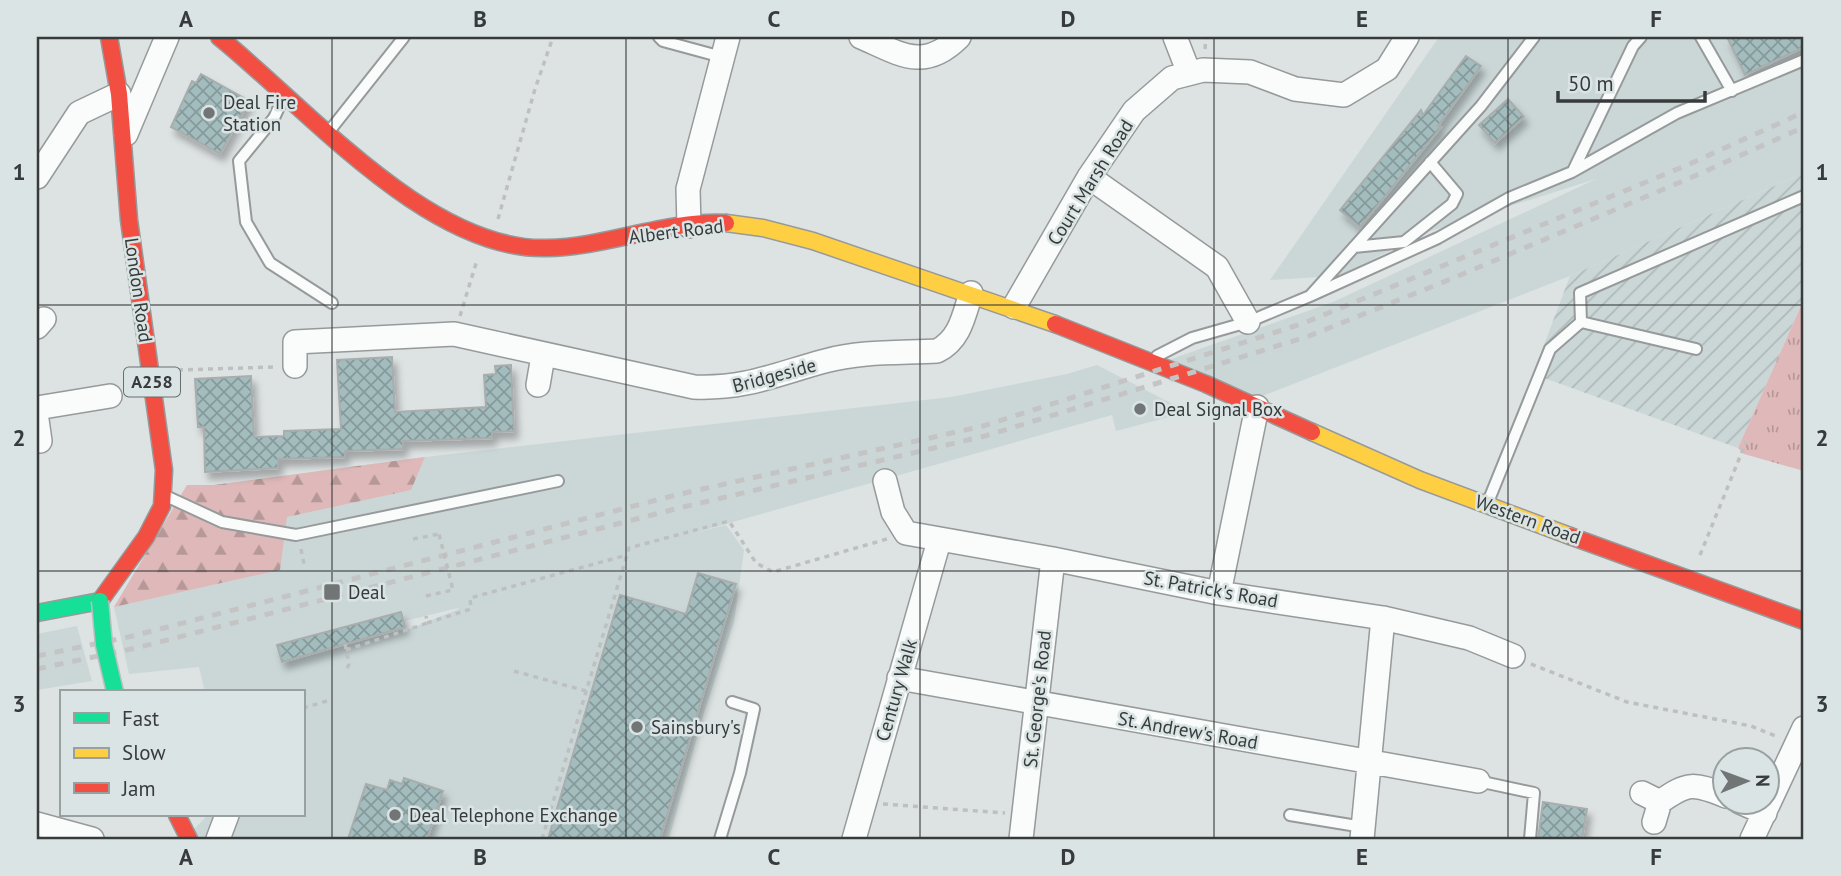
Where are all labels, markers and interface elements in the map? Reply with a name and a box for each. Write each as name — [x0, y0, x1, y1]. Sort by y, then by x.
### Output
text: A — [179, 4, 193, 33]
text: B — [473, 4, 487, 33]
text: C — [768, 4, 781, 33]
text: D — [1061, 4, 1075, 33]
text: E — [1356, 4, 1368, 33]
text: F — [1650, 4, 1662, 33]
scale bar — [1558, 60, 1704, 104]
text: 50 m — [1568, 70, 1614, 97]
place label: Deal Fire Station — [223, 90, 296, 136]
marker: Deal Fire Station — [201, 105, 217, 121]
street label: Court Marsh Road — [1042, 115, 1138, 249]
text: 1 — [12, 157, 26, 186]
text: 1 — [1815, 157, 1829, 186]
street label: Albert Road — [627, 213, 725, 249]
street label: London Road — [120, 236, 158, 344]
street label: Bridgeside — [730, 352, 818, 398]
road number: A258 — [124, 368, 180, 396]
place label: Deal Signal Box — [1154, 397, 1283, 421]
marker: Deal Signal Box — [1132, 401, 1148, 417]
text: 2 — [12, 423, 26, 452]
text: 2 — [1815, 423, 1829, 452]
street label: Western Road — [1472, 489, 1584, 549]
street label: St. Patrick's Road — [1142, 565, 1280, 613]
place label: Deal — [348, 580, 386, 604]
marker: Deal — [322, 582, 342, 602]
street label: St. George's Road — [1018, 629, 1056, 769]
street label: Century Walk — [870, 636, 922, 744]
text: 3 — [12, 689, 26, 718]
text: 3 — [1815, 689, 1829, 718]
legend — [60, 690, 304, 816]
text: Fast — [122, 705, 159, 732]
street label: St. Andrew's Road — [1116, 706, 1260, 754]
place label: Sainsbury's — [651, 715, 741, 739]
marker: Sainsbury's — [629, 719, 645, 735]
text: Slow — [122, 739, 166, 766]
north arrow — [1712, 746, 1782, 816]
text: N — [1751, 774, 1775, 787]
text: Jam — [121, 775, 156, 802]
place label: Deal Telephone Exchange — [409, 803, 618, 827]
marker: Deal Telephone Exchange — [387, 807, 403, 823]
text: A — [179, 842, 193, 871]
text: B — [473, 842, 487, 871]
text: C — [768, 842, 781, 871]
text: D — [1061, 842, 1075, 871]
text: E — [1356, 842, 1368, 871]
text: F — [1650, 842, 1662, 871]

